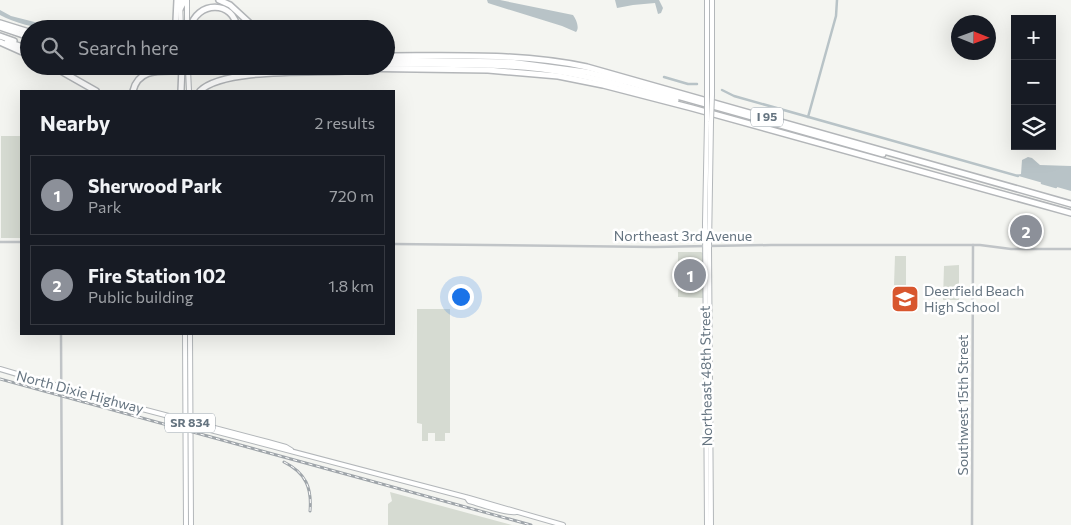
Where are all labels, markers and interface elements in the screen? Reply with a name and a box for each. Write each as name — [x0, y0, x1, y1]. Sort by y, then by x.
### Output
north arrow — [951, 15, 996, 60]
map controls — [1011, 15, 1056, 150]
button: + — [1011, 15, 1056, 60]
search box — [20, 20, 395, 75]
icon: search — [38, 34, 66, 62]
text: Search here — [78, 36, 178, 59]
button: − — [1011, 60, 1056, 105]
button: layers — [1011, 105, 1056, 150]
road number: I 95 — [751, 108, 783, 126]
text: Nearby — [40, 110, 110, 135]
text: 2 results — [314, 113, 375, 132]
text: Sherwood Park — [88, 174, 222, 197]
text: 1 — [53, 186, 61, 205]
text: 720 m — [329, 186, 374, 205]
text: Park — [88, 197, 121, 216]
pin: 2 — [1010, 212, 1042, 250]
street label: Northeast 3rd Avenue — [614, 227, 752, 244]
pin: 1 — [674, 256, 706, 294]
text: Fire Station 102 — [88, 264, 226, 287]
text: 2 — [52, 276, 62, 295]
text: 1.8 km — [328, 276, 374, 295]
place label: Deerfield Beach High School — [924, 282, 1024, 315]
your location — [448, 284, 474, 310]
school or university icon: Deerfield Beach High School — [890, 284, 920, 314]
text: Public building — [88, 287, 193, 306]
street label: Northeast 48th Street — [696, 305, 715, 446]
street label: Southwest 15th Street — [954, 334, 971, 476]
street label: North Dixie Highway — [15, 366, 146, 417]
road number: SR 834 — [165, 413, 215, 432]

